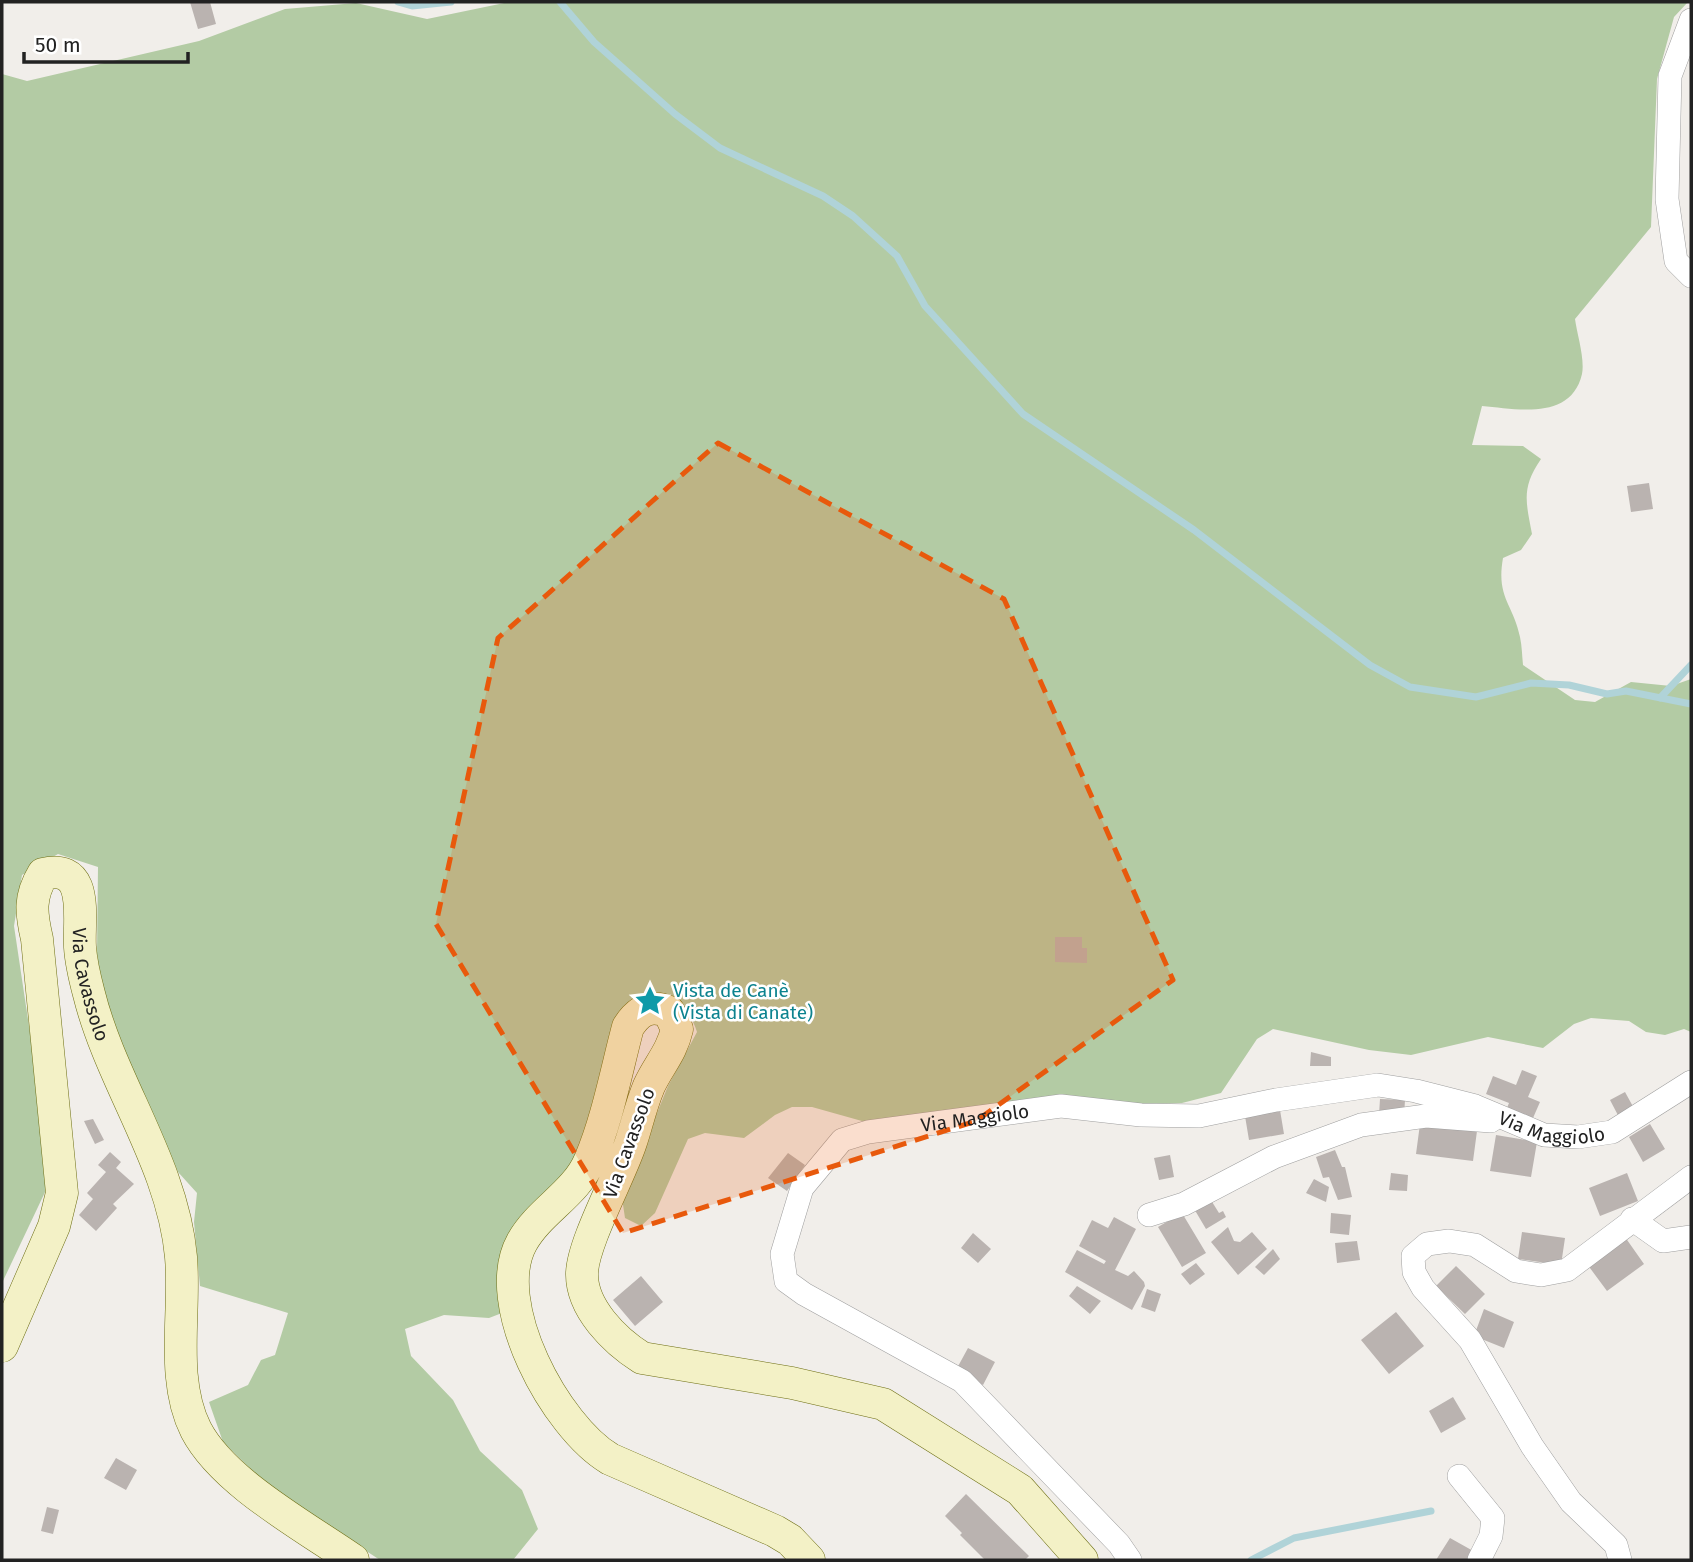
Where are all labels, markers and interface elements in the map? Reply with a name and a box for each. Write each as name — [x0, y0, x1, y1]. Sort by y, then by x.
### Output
scale bar — [24, 21, 189, 65]
text: 50 m — [35, 32, 81, 58]
street label: Via Cavassolo — [68, 927, 115, 1044]
place label: Vista de Canè (Vista di Canate) — [673, 979, 813, 1024]
place icon: Vista de Canè (Vista di Canate) — [633, 984, 667, 1018]
street label: Via Cavassolo — [598, 1084, 660, 1202]
street label: Via Maggiolo — [919, 1099, 1030, 1136]
street label: Via Maggiolo — [1495, 1106, 1606, 1148]

